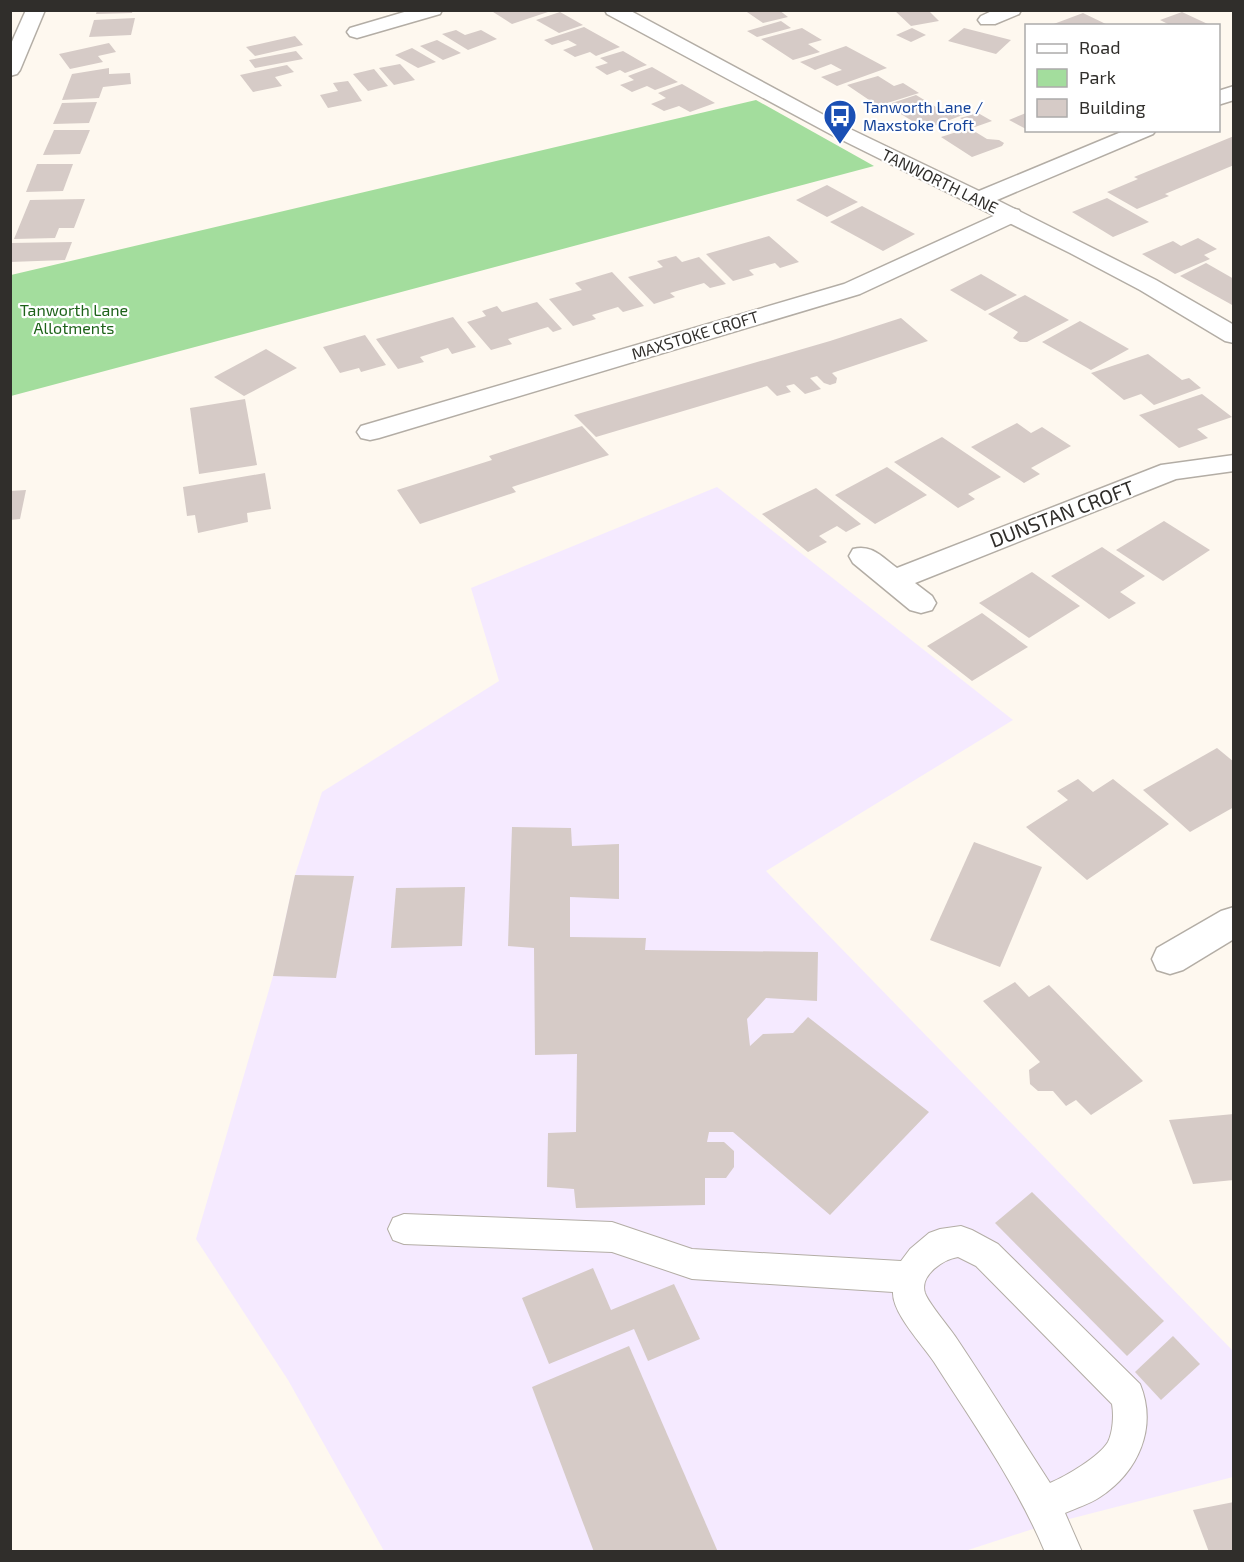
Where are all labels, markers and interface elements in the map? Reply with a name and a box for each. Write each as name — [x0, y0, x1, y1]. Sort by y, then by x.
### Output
legend — [1025, 24, 1220, 132]
text: Road — [1079, 36, 1120, 58]
text: Park — [1079, 66, 1116, 88]
text: Building — [1079, 96, 1146, 118]
place label: Tanworth Lane / Maxstoke Croft — [863, 97, 983, 134]
bus stop icon: Tanworth Lane / Maxstoke Croft — [822, 98, 858, 145]
street label: TANWORTH LANE — [879, 144, 1002, 217]
park label: Tanworth Lane Allotments — [20, 300, 128, 337]
street label: MAXSTOKE CROFT — [629, 306, 761, 363]
street label: DUNSTAN CROFT — [986, 474, 1138, 552]

